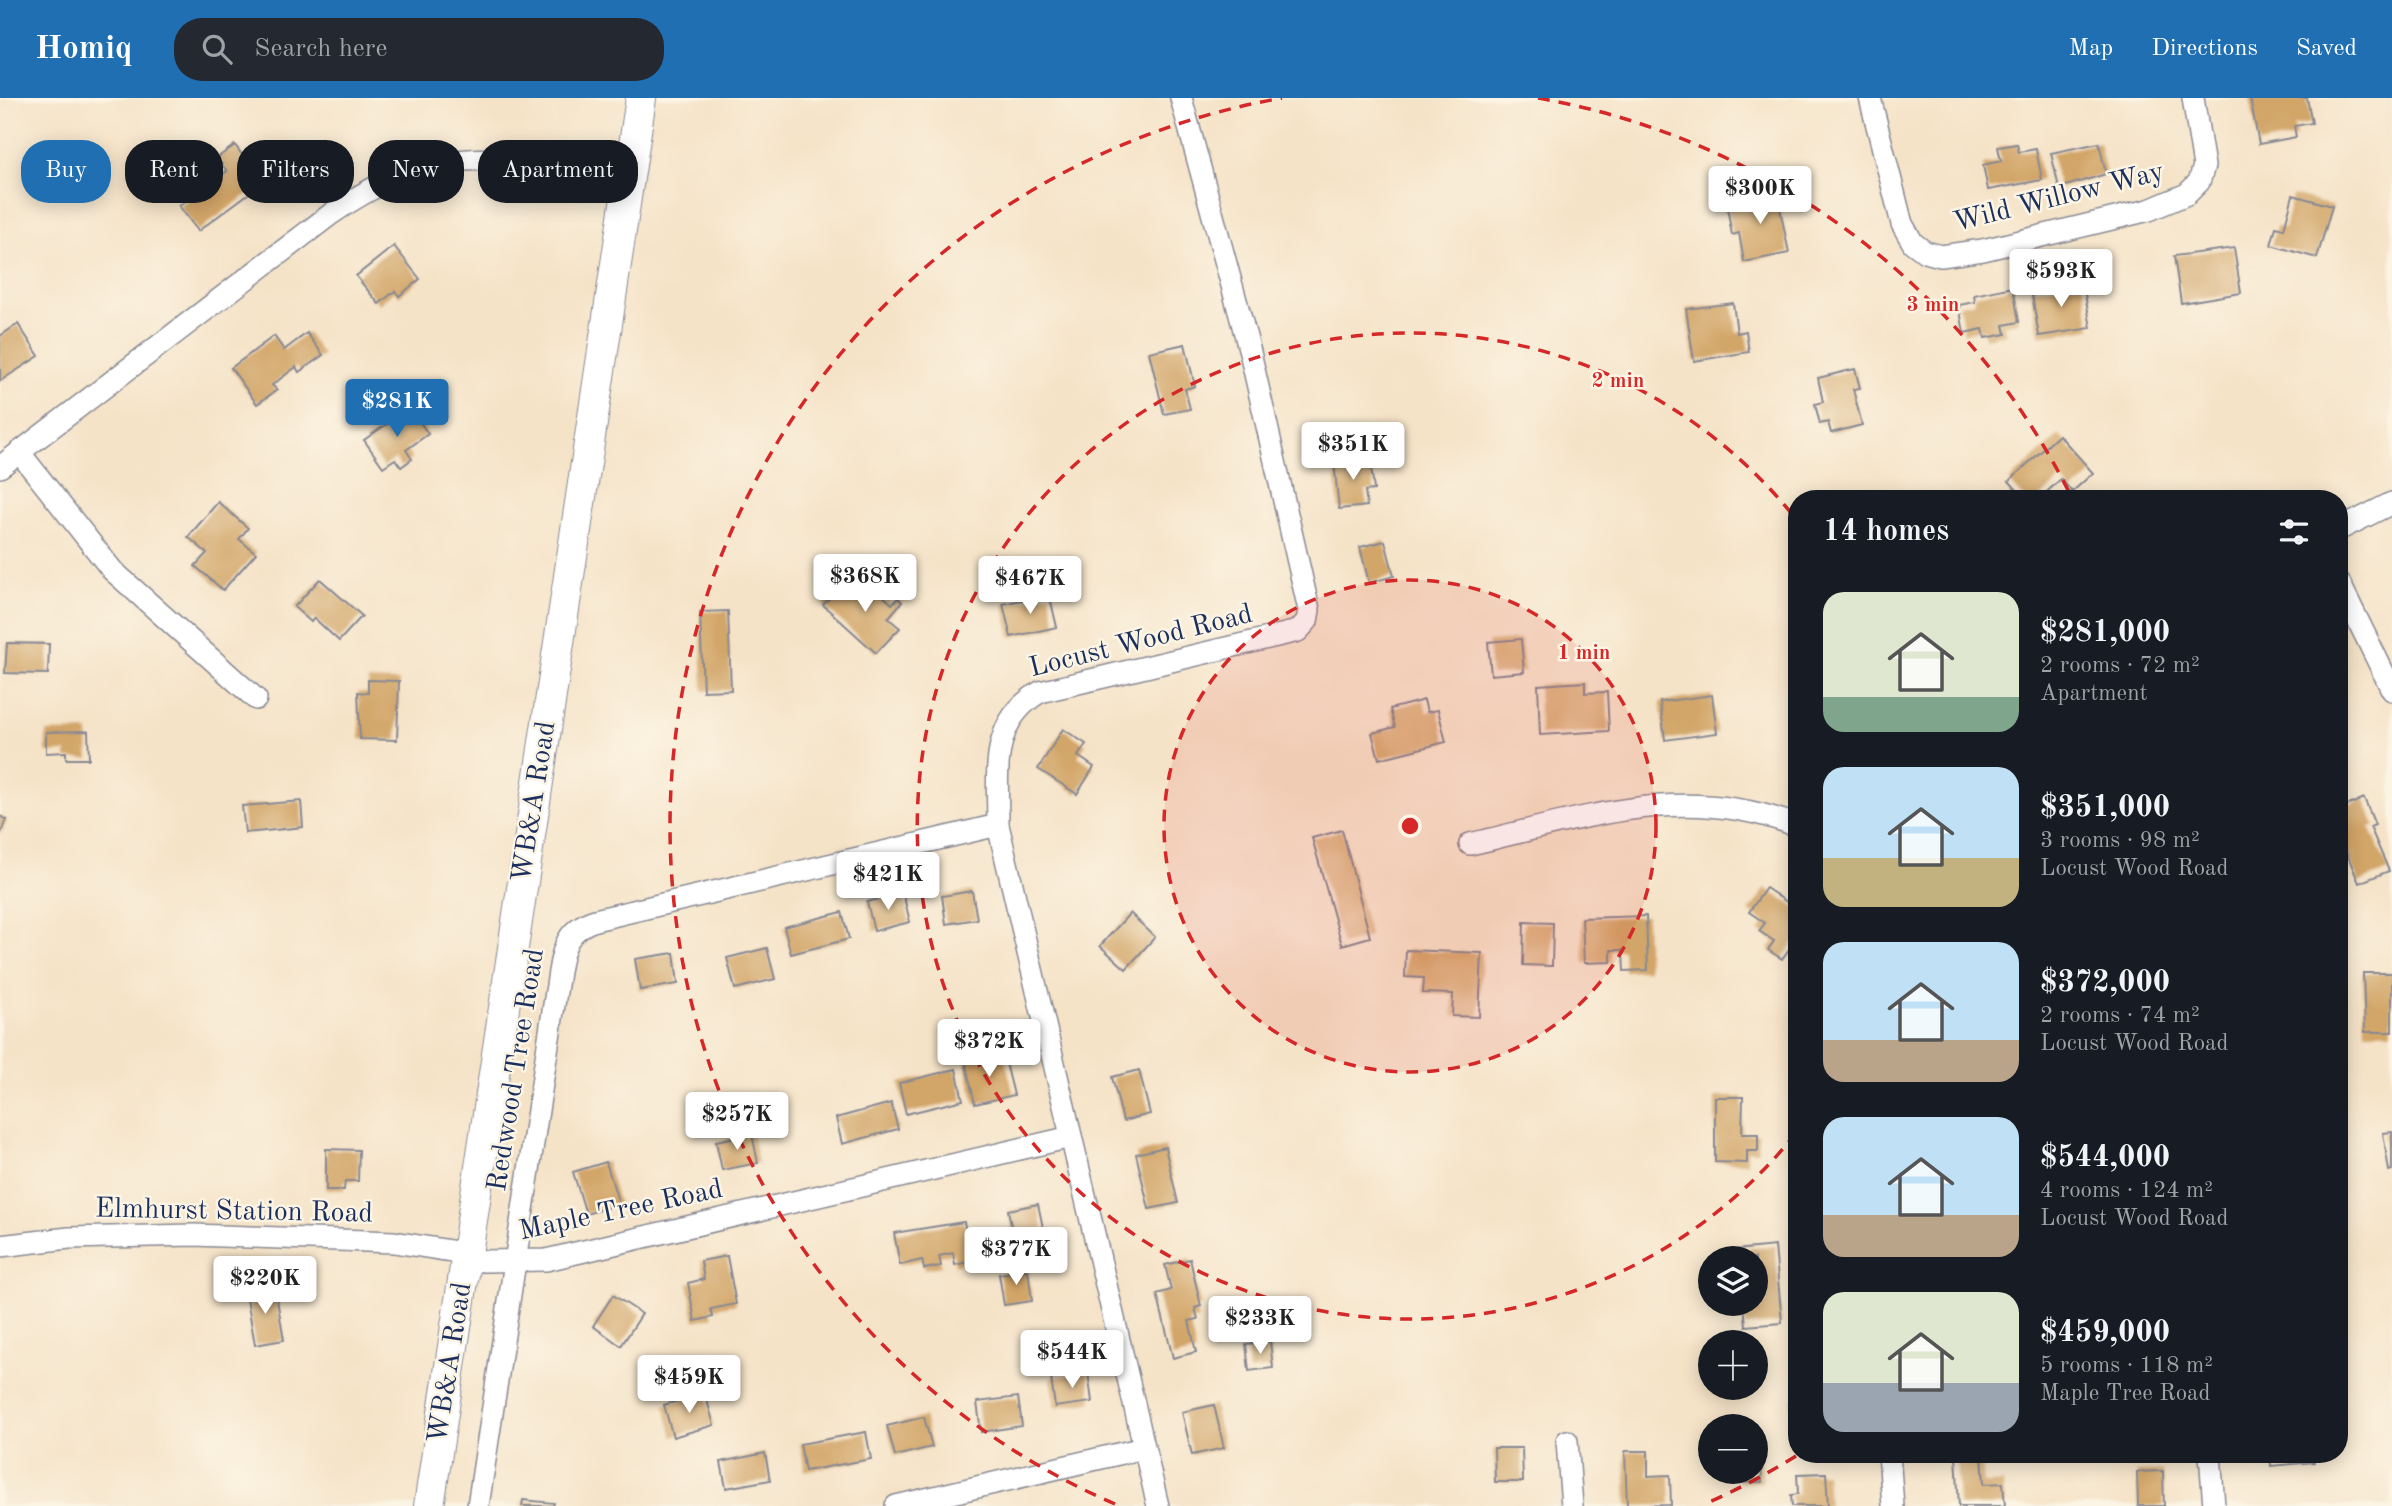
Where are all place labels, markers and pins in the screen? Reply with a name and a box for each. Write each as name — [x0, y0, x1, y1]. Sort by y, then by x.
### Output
pin: $300K — [1711, 166, 1809, 226]
pin: $593K — [2012, 250, 2110, 309]
pin: $281K — [348, 380, 446, 439]
pin: $351K — [1304, 422, 1402, 482]
pin: $368K — [816, 554, 914, 614]
pin: $467K — [981, 556, 1079, 616]
centre of rings — [1398, 814, 1422, 838]
pin: $421K — [839, 852, 937, 912]
pin: $372K — [940, 1020, 1038, 1079]
pin: $257K — [688, 1093, 786, 1152]
pin: $377K — [967, 1228, 1065, 1287]
pin: $220K — [216, 1256, 314, 1316]
pin: $233K — [1211, 1296, 1309, 1356]
pin: $544K — [1023, 1330, 1121, 1390]
pin: $459K — [640, 1356, 738, 1415]

